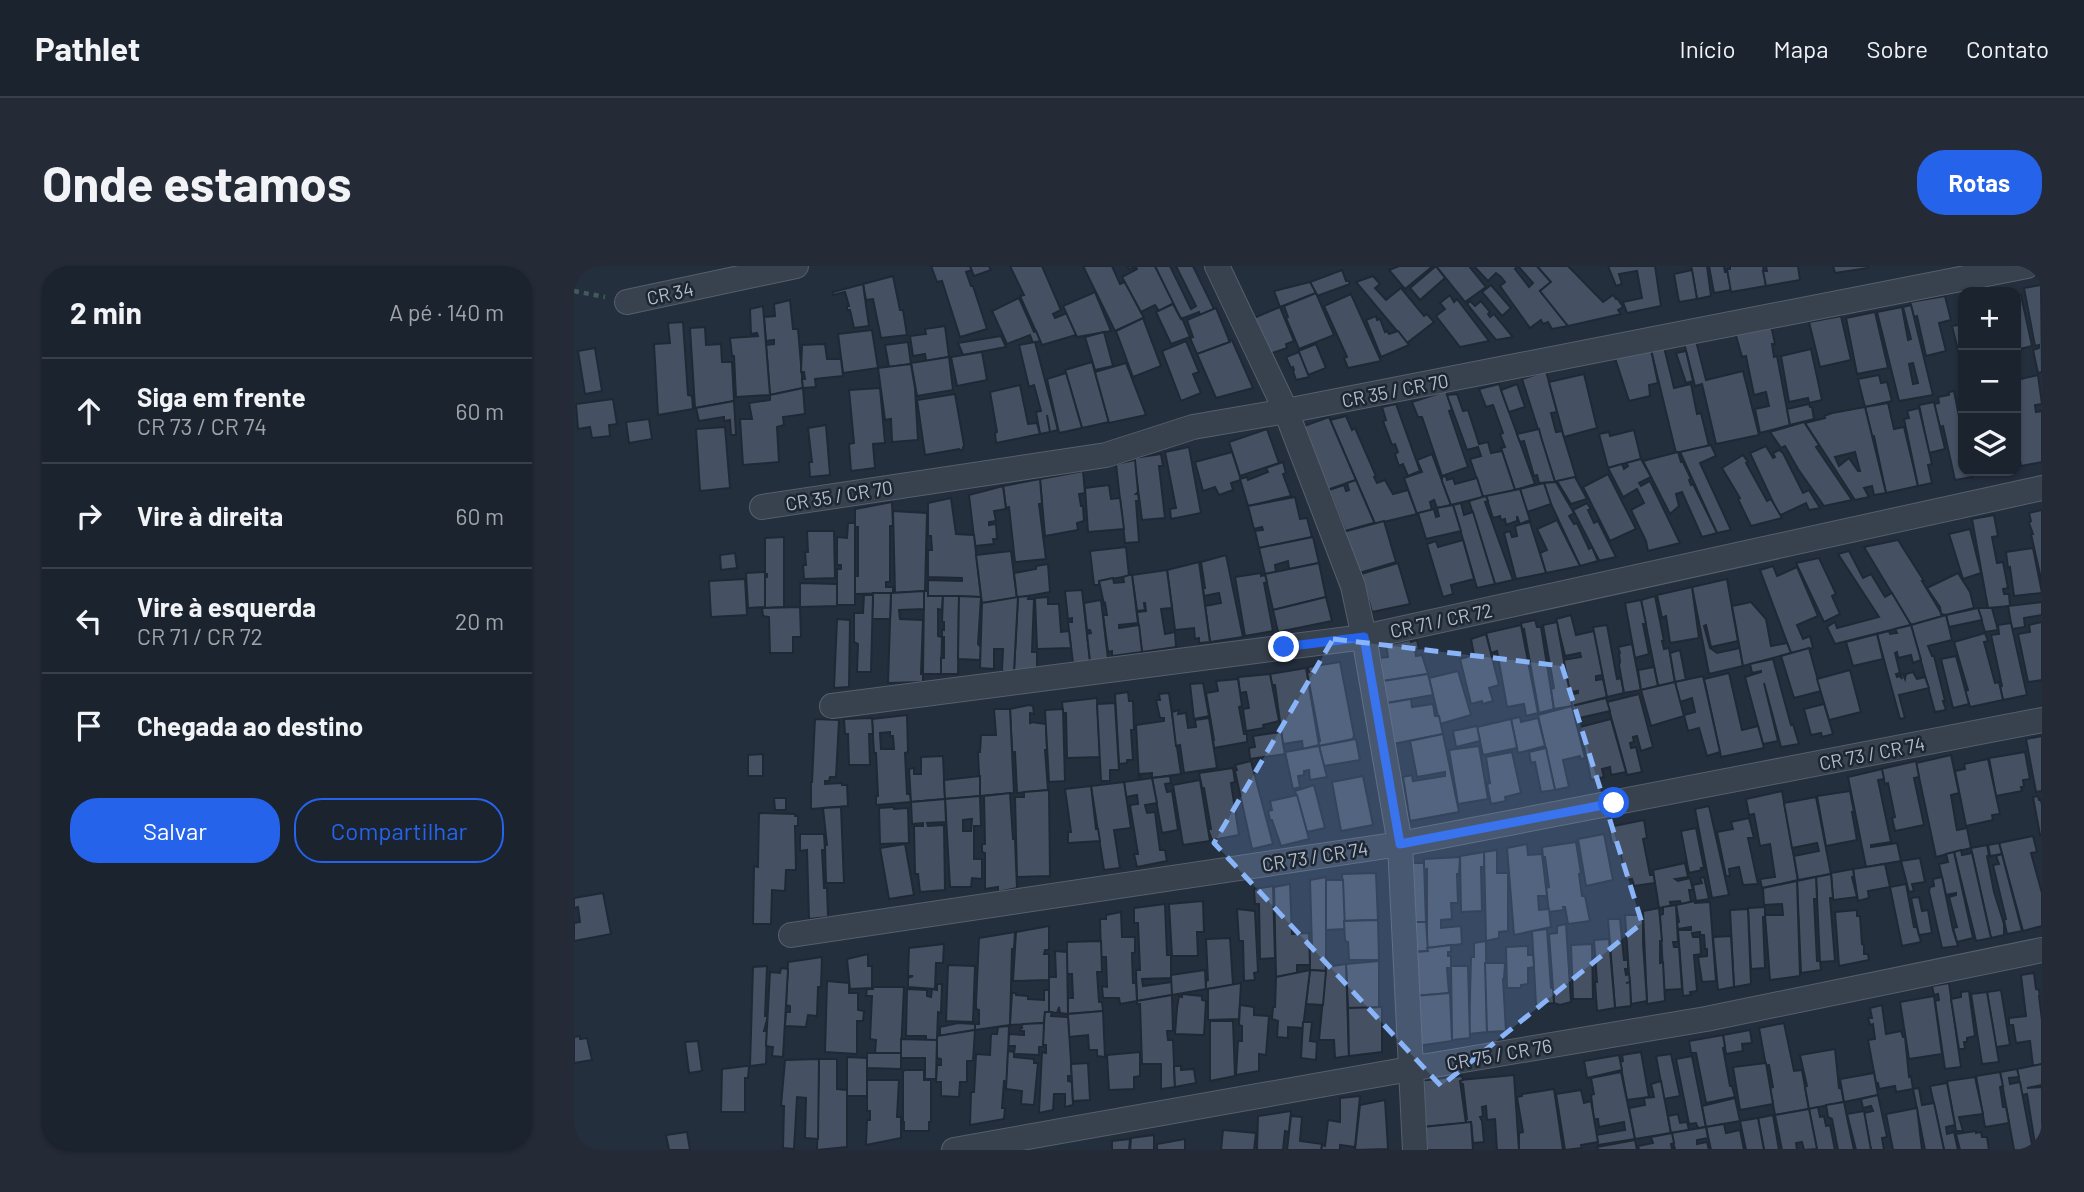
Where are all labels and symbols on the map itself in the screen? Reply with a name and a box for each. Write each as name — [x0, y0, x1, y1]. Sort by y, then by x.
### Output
street label: CR 34 — [645, 277, 695, 309]
street label: CR 35 / CR 70 — [1340, 368, 1450, 412]
street label: CR 35 / CR 70 — [784, 475, 894, 515]
street label: CR 71 / CR 72 — [1388, 598, 1494, 642]
route end — [1268, 631, 1299, 662]
street label: CR 73 / CR 74 — [1817, 731, 1927, 775]
route start — [1598, 787, 1629, 818]
street label: CR 73 / CR 74 — [1260, 836, 1370, 876]
street label: CR 75 / CR 76 — [1444, 1033, 1554, 1075]

